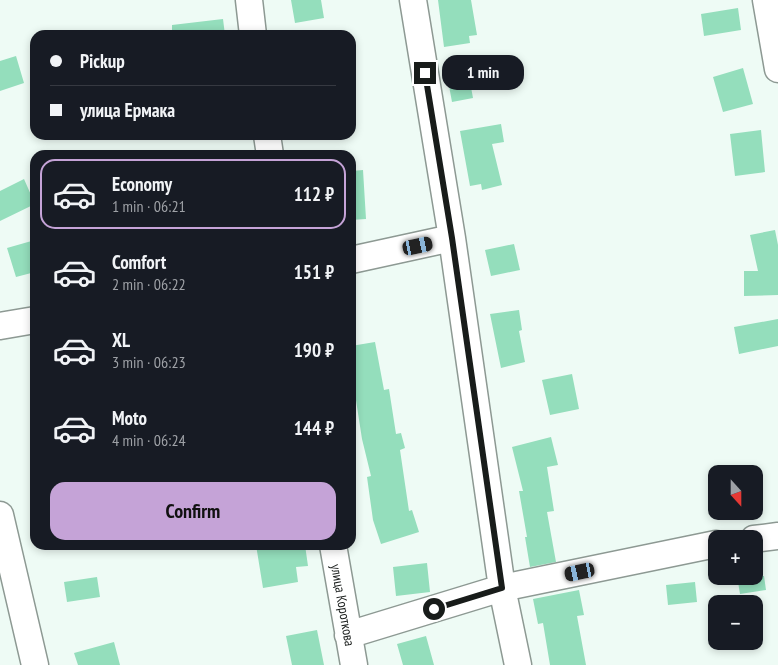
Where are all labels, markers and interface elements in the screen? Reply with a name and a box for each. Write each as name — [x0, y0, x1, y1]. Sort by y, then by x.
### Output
text: Pickup — [80, 49, 125, 73]
callout: 1 min — [442, 56, 525, 90]
route end — [414, 62, 436, 84]
text: 1 min — [467, 62, 499, 82]
text: улица Ермака — [80, 98, 175, 122]
icon: car — [52, 172, 97, 217]
text: Economy — [112, 172, 172, 196]
text: 112 ₽ — [294, 182, 334, 206]
text: 1 min · 06:21 — [112, 196, 186, 216]
car — [401, 236, 434, 256]
icon: car — [52, 250, 97, 295]
text: Comfort — [112, 250, 166, 274]
text: 151 ₽ — [294, 260, 334, 284]
text: 2 min · 06:22 — [112, 274, 186, 294]
icon: car — [52, 328, 97, 373]
text: XL — [112, 328, 130, 352]
text: 190 ₽ — [294, 338, 334, 362]
text: 3 min · 06:23 — [112, 352, 186, 372]
icon: car — [52, 406, 97, 451]
text: Moto — [112, 406, 147, 430]
text: 144 ₽ — [294, 416, 334, 440]
text: 4 min · 06:24 — [112, 430, 186, 450]
north arrow — [708, 465, 762, 520]
map controls — [708, 465, 763, 650]
button: Confirm — [50, 482, 336, 540]
button: + — [708, 530, 763, 585]
car — [563, 562, 596, 582]
street label: улица Короткова — [327, 563, 359, 647]
button: − — [708, 595, 763, 650]
route start — [423, 598, 445, 620]

